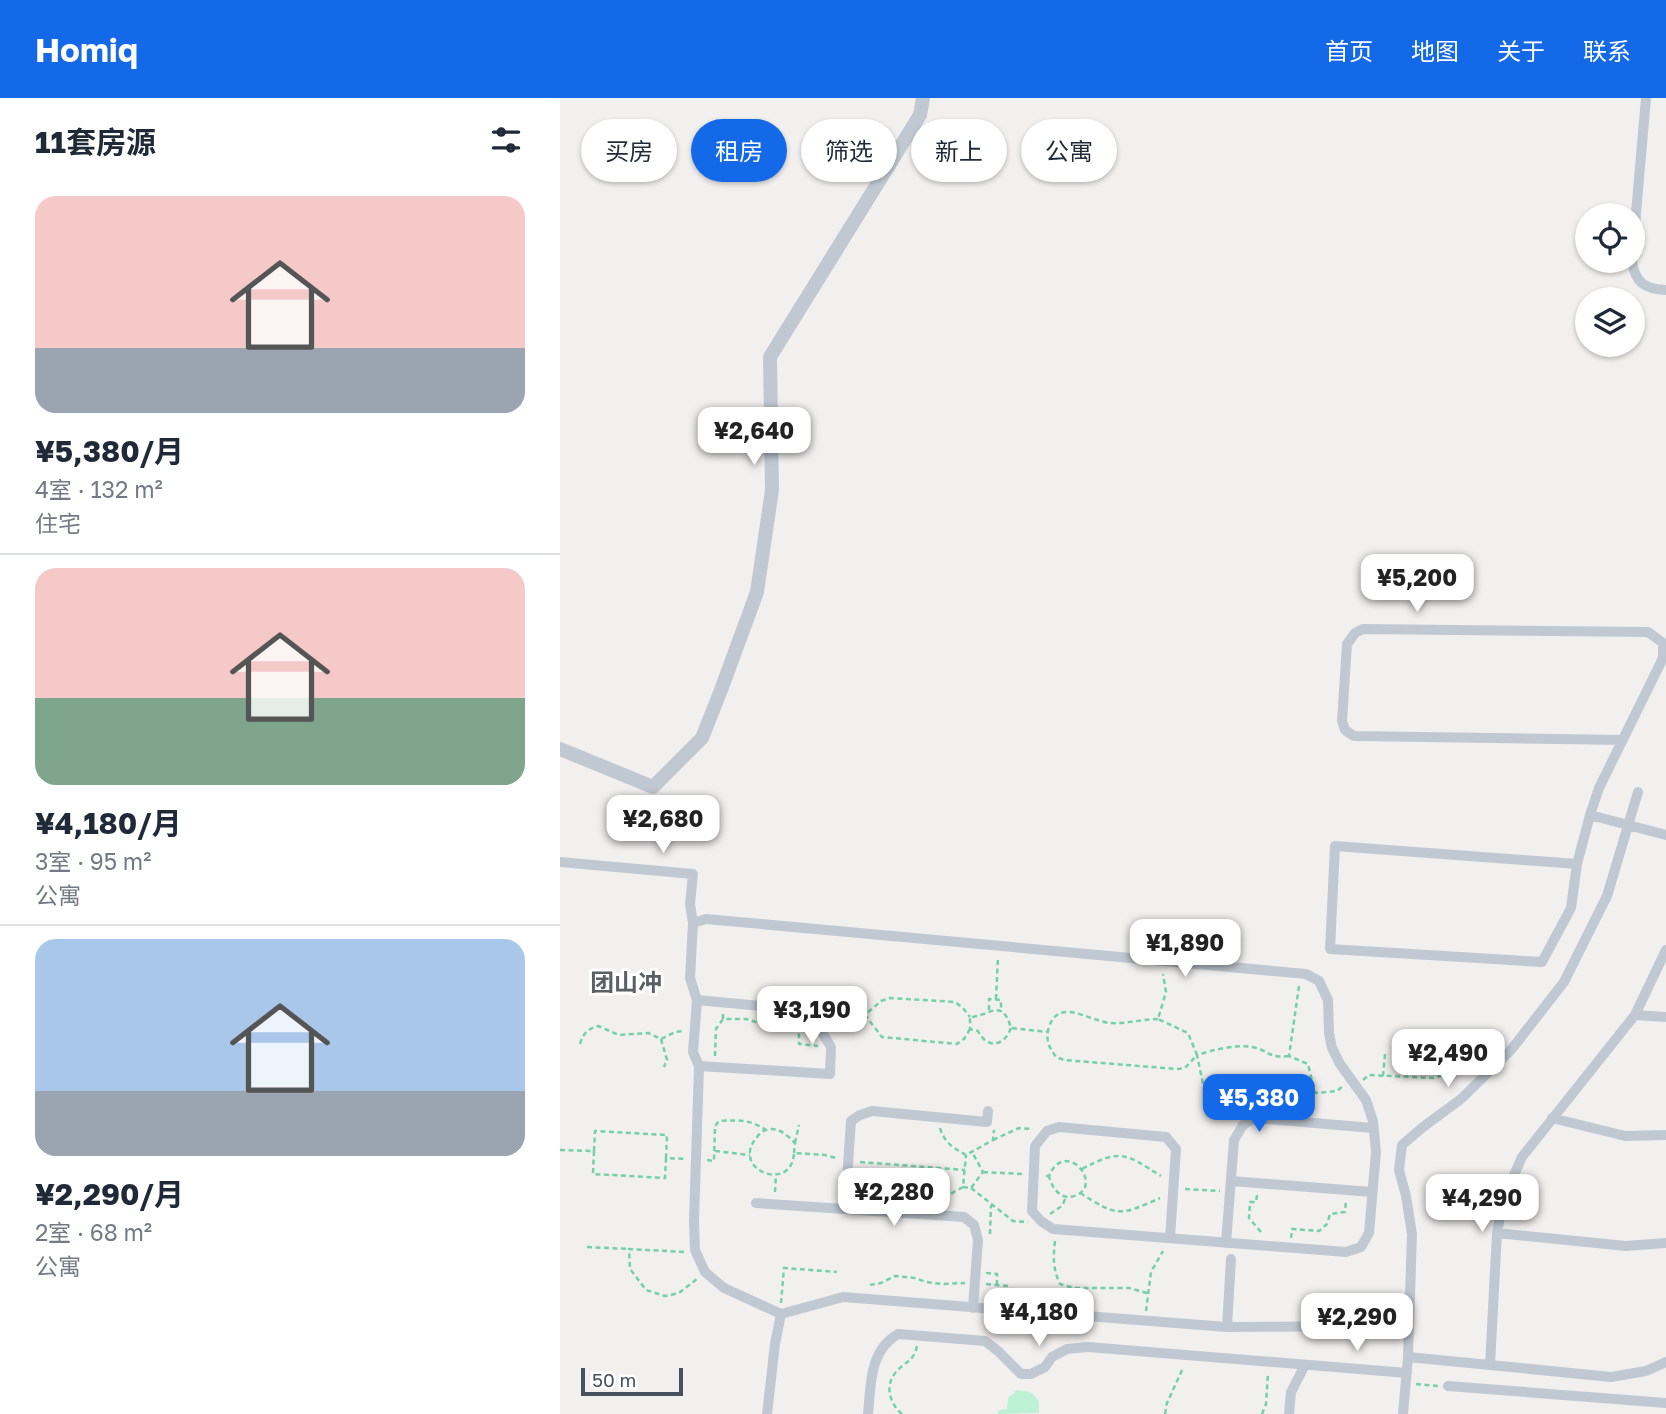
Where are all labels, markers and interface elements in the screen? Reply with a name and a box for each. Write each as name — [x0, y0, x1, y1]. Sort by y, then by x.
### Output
text: Homiq — [35, 30, 138, 69]
text: 首页 — [1325, 36, 1373, 65]
text: 地图 — [1411, 36, 1459, 65]
text: 关于 — [1497, 36, 1545, 65]
text: 联系 — [1583, 36, 1631, 65]
chip: 买房 — [581, 119, 677, 182]
chip: 租房 — [691, 119, 787, 182]
chip: 筛选 — [801, 119, 897, 182]
chip: 新上 — [911, 119, 1007, 182]
chip: 公寓 — [1021, 119, 1117, 182]
icon: filters — [487, 121, 525, 159]
text: 11套房源 — [35, 124, 156, 160]
map controls — [1575, 203, 1645, 357]
button: locate — [1575, 203, 1645, 273]
icon: home — [217, 242, 343, 368]
button: layers — [1575, 287, 1645, 357]
pin: ¥2,640 — [697, 408, 811, 467]
text: ¥2,640 — [714, 416, 794, 444]
text: ¥5,380/月 — [35, 433, 184, 469]
text: 4室 · 132 m² — [35, 475, 163, 503]
text: 住宅 — [35, 509, 81, 537]
pin: ¥5,200 — [1360, 554, 1474, 614]
text: ¥5,200 — [1377, 563, 1457, 591]
icon: home — [217, 614, 343, 740]
pin: ¥2,680 — [606, 796, 720, 855]
text: ¥2,680 — [623, 804, 703, 832]
text: ¥4,180/月 — [35, 805, 182, 841]
text: 3室 · 95 m² — [35, 847, 152, 875]
text: 公寓 — [35, 881, 81, 909]
pin: ¥1,890 — [1128, 920, 1242, 979]
text: ¥1,890 — [1146, 928, 1224, 956]
district label: 团山冲 — [590, 967, 662, 996]
icon: home — [217, 985, 343, 1111]
pin: ¥3,190 — [755, 986, 869, 1046]
text: ¥3,190 — [773, 995, 851, 1023]
pin: ¥2,490 — [1391, 1030, 1505, 1089]
text: ¥2,490 — [1408, 1038, 1488, 1066]
pin: ¥5,380 — [1202, 1074, 1316, 1134]
text: ¥5,380 — [1219, 1083, 1299, 1111]
pin: ¥2,280 — [837, 1168, 951, 1228]
pin: ¥4,290 — [1425, 1174, 1539, 1234]
text: ¥2,290/月 — [35, 1176, 184, 1212]
text: ¥2,280 — [854, 1177, 934, 1205]
text: ¥4,290 — [1442, 1183, 1522, 1211]
text: 2室 · 68 m² — [35, 1218, 152, 1246]
text: 公寓 — [35, 1252, 81, 1280]
pin: ¥4,180 — [982, 1288, 1096, 1348]
pin: ¥2,290 — [1300, 1294, 1414, 1353]
text: ¥4,180 — [1000, 1297, 1078, 1325]
text: ¥2,290 — [1317, 1302, 1397, 1330]
scale bar — [581, 1365, 682, 1397]
text: 50 m — [592, 1368, 636, 1391]

